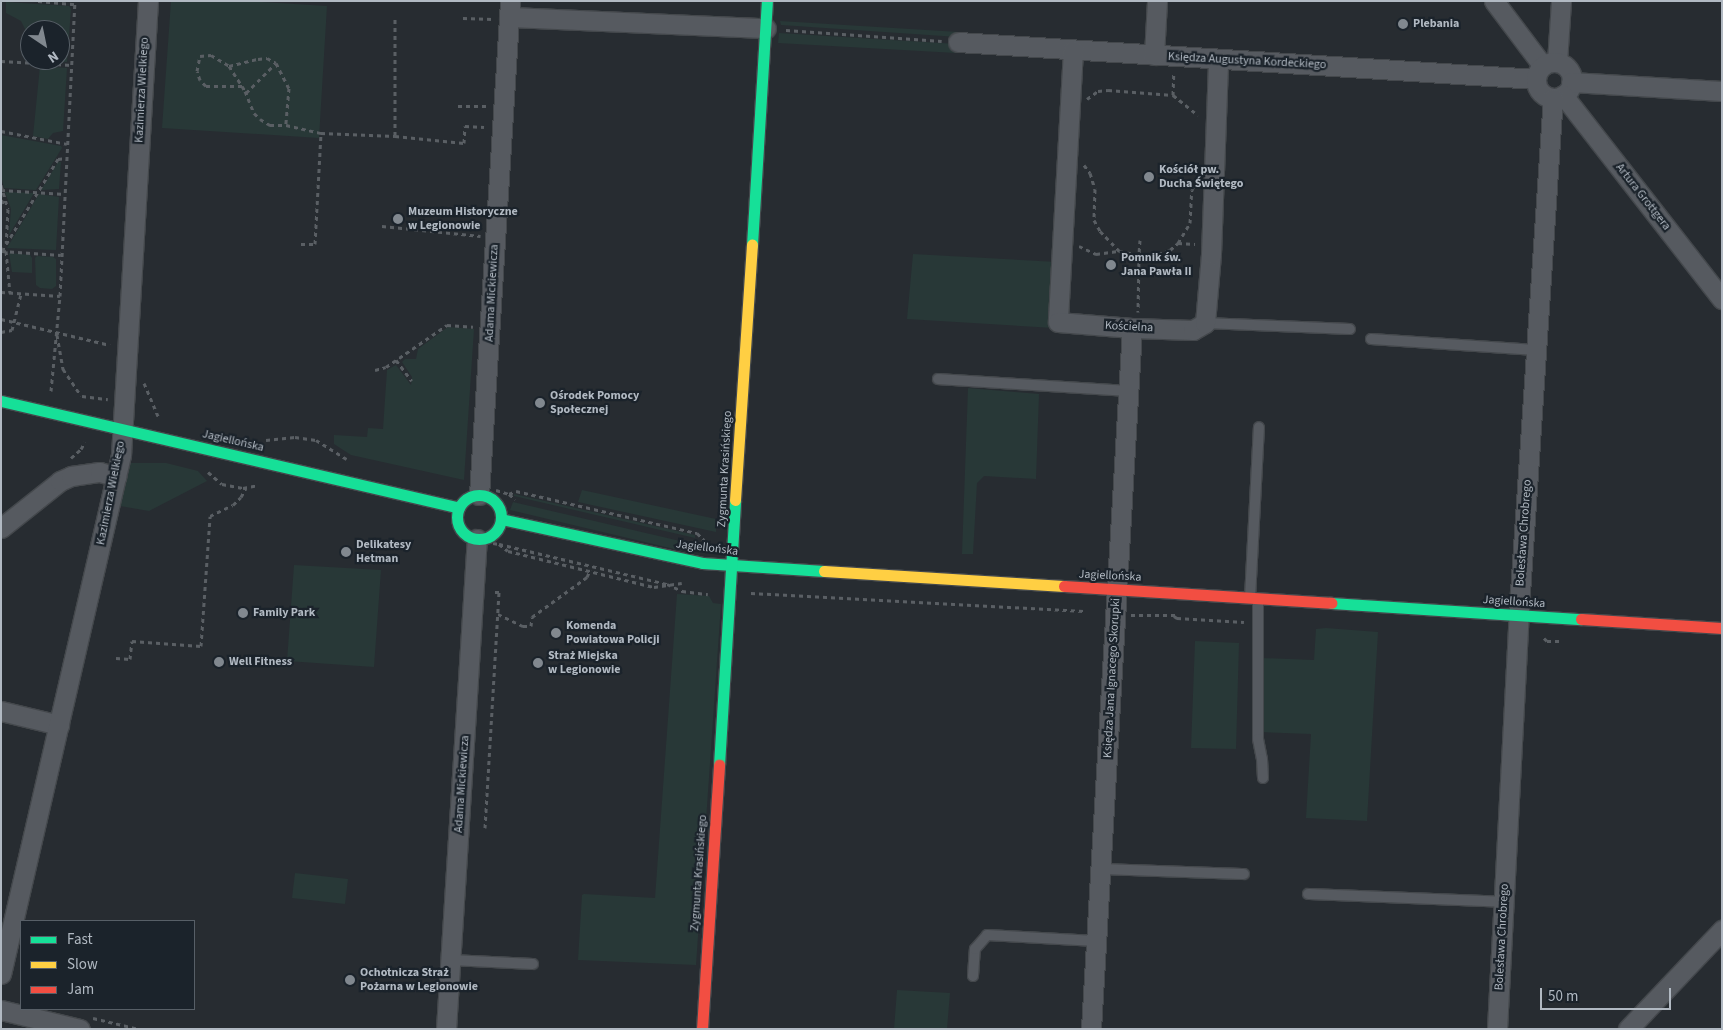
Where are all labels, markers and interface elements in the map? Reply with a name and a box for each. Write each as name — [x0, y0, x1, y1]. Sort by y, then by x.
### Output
place label: Plebania — [1413, 17, 1459, 31]
marker: Plebania — [1397, 18, 1409, 30]
north arrow — [20, 20, 70, 70]
street label: Kazimierza Wielkiego — [132, 37, 152, 143]
text: N — [43, 46, 62, 68]
street label: Księdza Augustyna Kordeckiego — [1168, 50, 1326, 72]
street label: Artura Grottgera — [1612, 161, 1674, 233]
place label: Kościół pw. Ducha Świętego — [1159, 163, 1243, 191]
marker: Kościół pw. Ducha Świętego — [1143, 171, 1155, 183]
place label: Muzeum Historyczne w Legionowie — [408, 205, 518, 233]
marker: Muzeum Historyczne w Legionowie — [392, 213, 404, 225]
street label: Adama Mickiewicza — [482, 244, 502, 342]
place label: Pomnik św. Jana Pawła II — [1121, 251, 1192, 279]
marker: Pomnik św. Jana Pawła II — [1105, 259, 1117, 271]
street label: Kościelna — [1104, 319, 1154, 335]
place label: Ośrodek Pomocy Społecznej — [550, 389, 639, 417]
marker: Ośrodek Pomocy Społecznej — [534, 397, 546, 409]
street label: Zygmunta Krasińskiego — [715, 410, 735, 528]
street label: Jagiellońska — [201, 427, 265, 455]
street label: Kazimierza Wielkiego — [94, 440, 128, 546]
street label: Bolesława Chrobrego — [1513, 479, 1535, 587]
street label: Jagiellońska — [675, 537, 739, 559]
place label: Delikatesy Hetman — [356, 538, 411, 566]
marker: Delikatesy Hetman — [340, 546, 352, 558]
street label: Jagiellońska — [1078, 567, 1142, 585]
street label: Jagiellońska — [1482, 593, 1546, 611]
street label: Księdza Jana Ignacego Skorupki — [1101, 598, 1123, 758]
place label: Family Park — [253, 606, 315, 620]
marker: Family Park — [237, 607, 249, 619]
place label: Komenda Powiatowa Policji — [566, 619, 660, 647]
marker: Komenda Powiatowa Policji — [550, 627, 562, 639]
place label: Straż Miejska w Legionowie — [548, 649, 620, 677]
place label: Well Fitness — [229, 655, 292, 669]
marker: Well Fitness — [213, 656, 225, 668]
marker: Straż Miejska w Legionowie — [532, 657, 544, 669]
street label: Adama Mickiewicza — [451, 735, 473, 833]
street label: Zygmunta Krasińskiego — [688, 814, 710, 932]
street label: Bolesława Chrobrego — [1492, 883, 1512, 991]
legend — [20, 920, 195, 1010]
text: Fast — [67, 929, 93, 950]
text: Slow — [67, 954, 98, 975]
place label: Ochotnicza Straż Pożarna w Legionowie — [360, 966, 478, 994]
marker: Ochotnicza Straż Pożarna w Legionowie — [344, 974, 356, 986]
scale bar — [1543, 978, 1674, 1010]
text: Jam — [67, 979, 94, 1000]
text: 50 m — [1548, 986, 1578, 1007]

